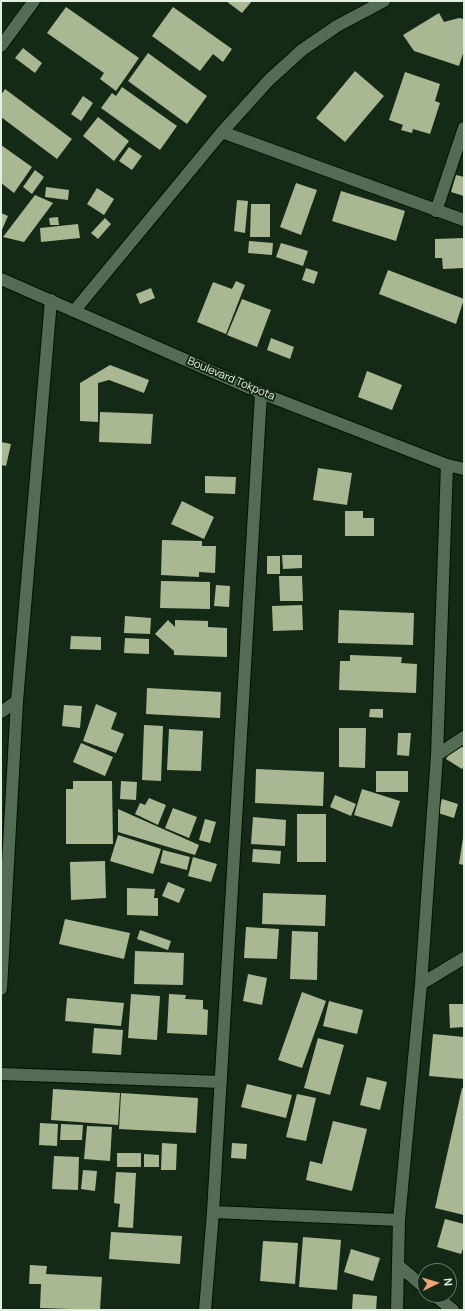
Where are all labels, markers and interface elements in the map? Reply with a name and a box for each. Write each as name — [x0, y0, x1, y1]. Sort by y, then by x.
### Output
street label: Boulevard Tokpota — [185, 355, 277, 403]
north arrow — [417, 1263, 457, 1303]
text: N — [441, 1277, 456, 1287]

